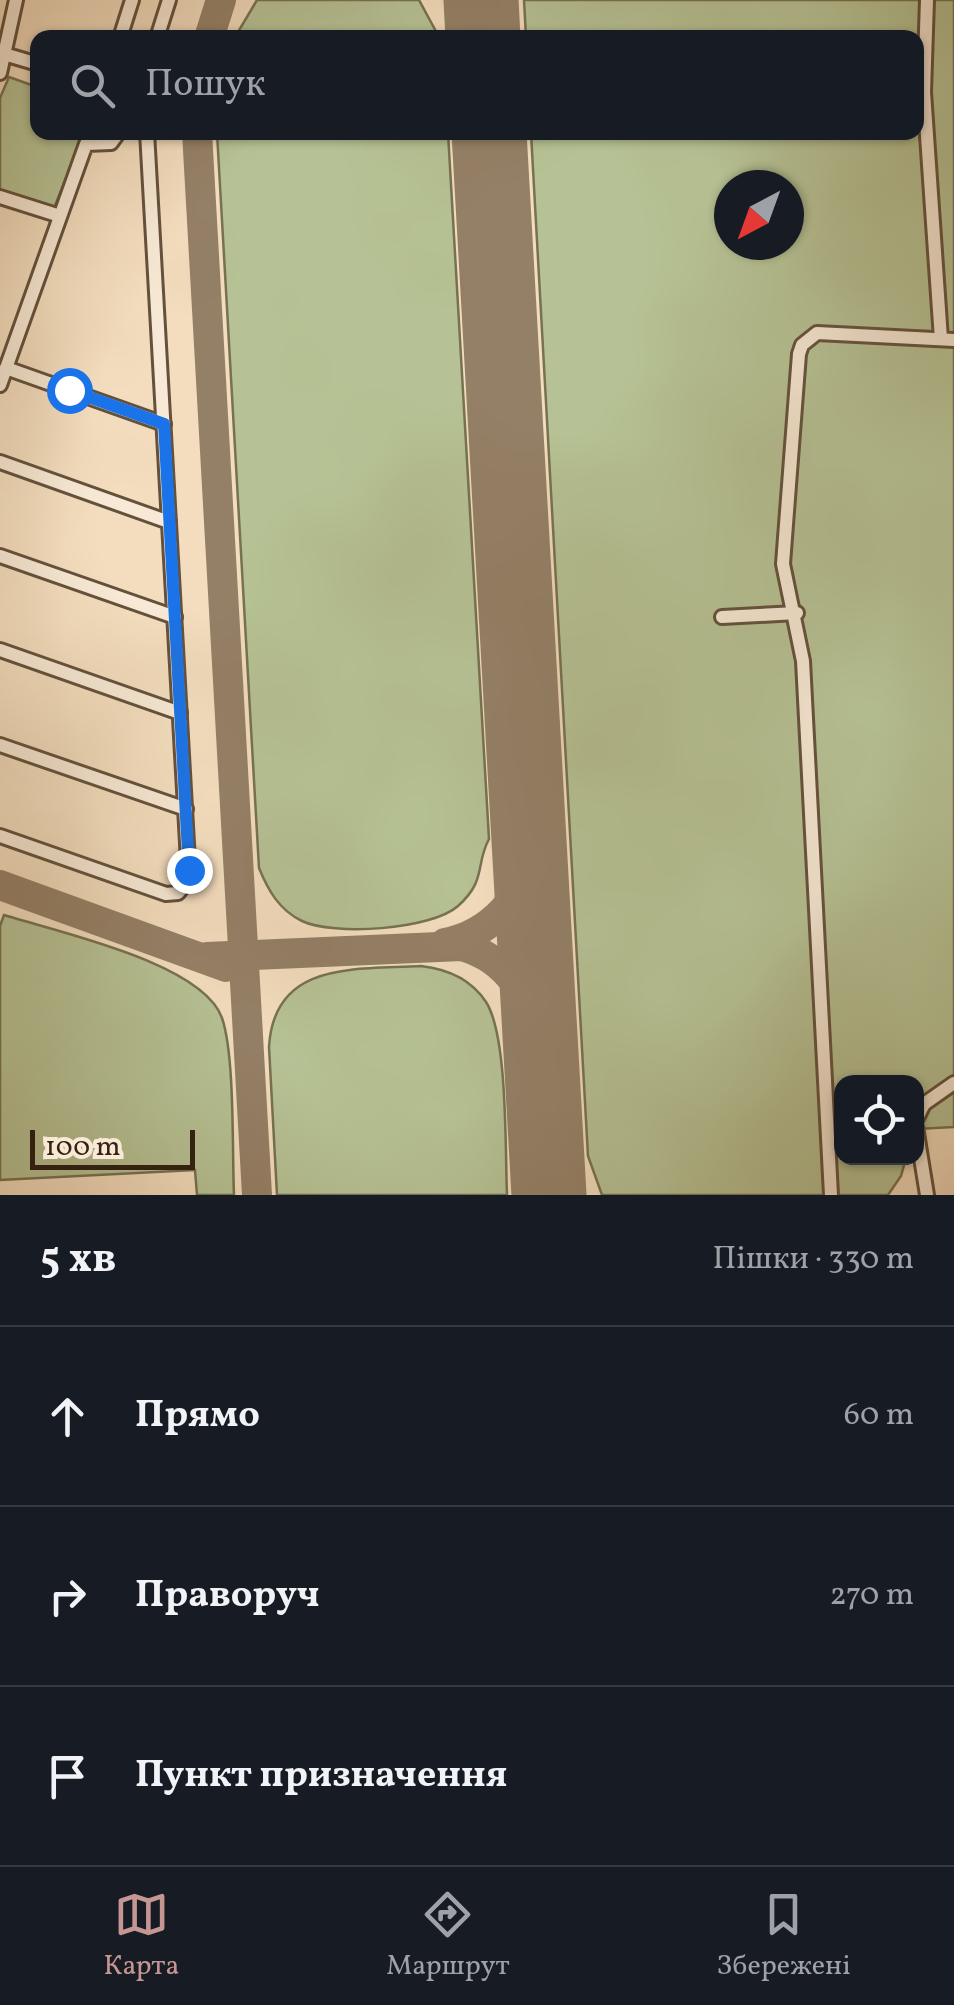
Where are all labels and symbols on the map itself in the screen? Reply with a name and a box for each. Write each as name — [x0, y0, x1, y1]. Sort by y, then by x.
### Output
north arrow — [714, 170, 804, 260]
route start — [47, 368, 93, 414]
route end — [167, 848, 213, 894]
scale bar — [30, 1125, 195, 1170]

